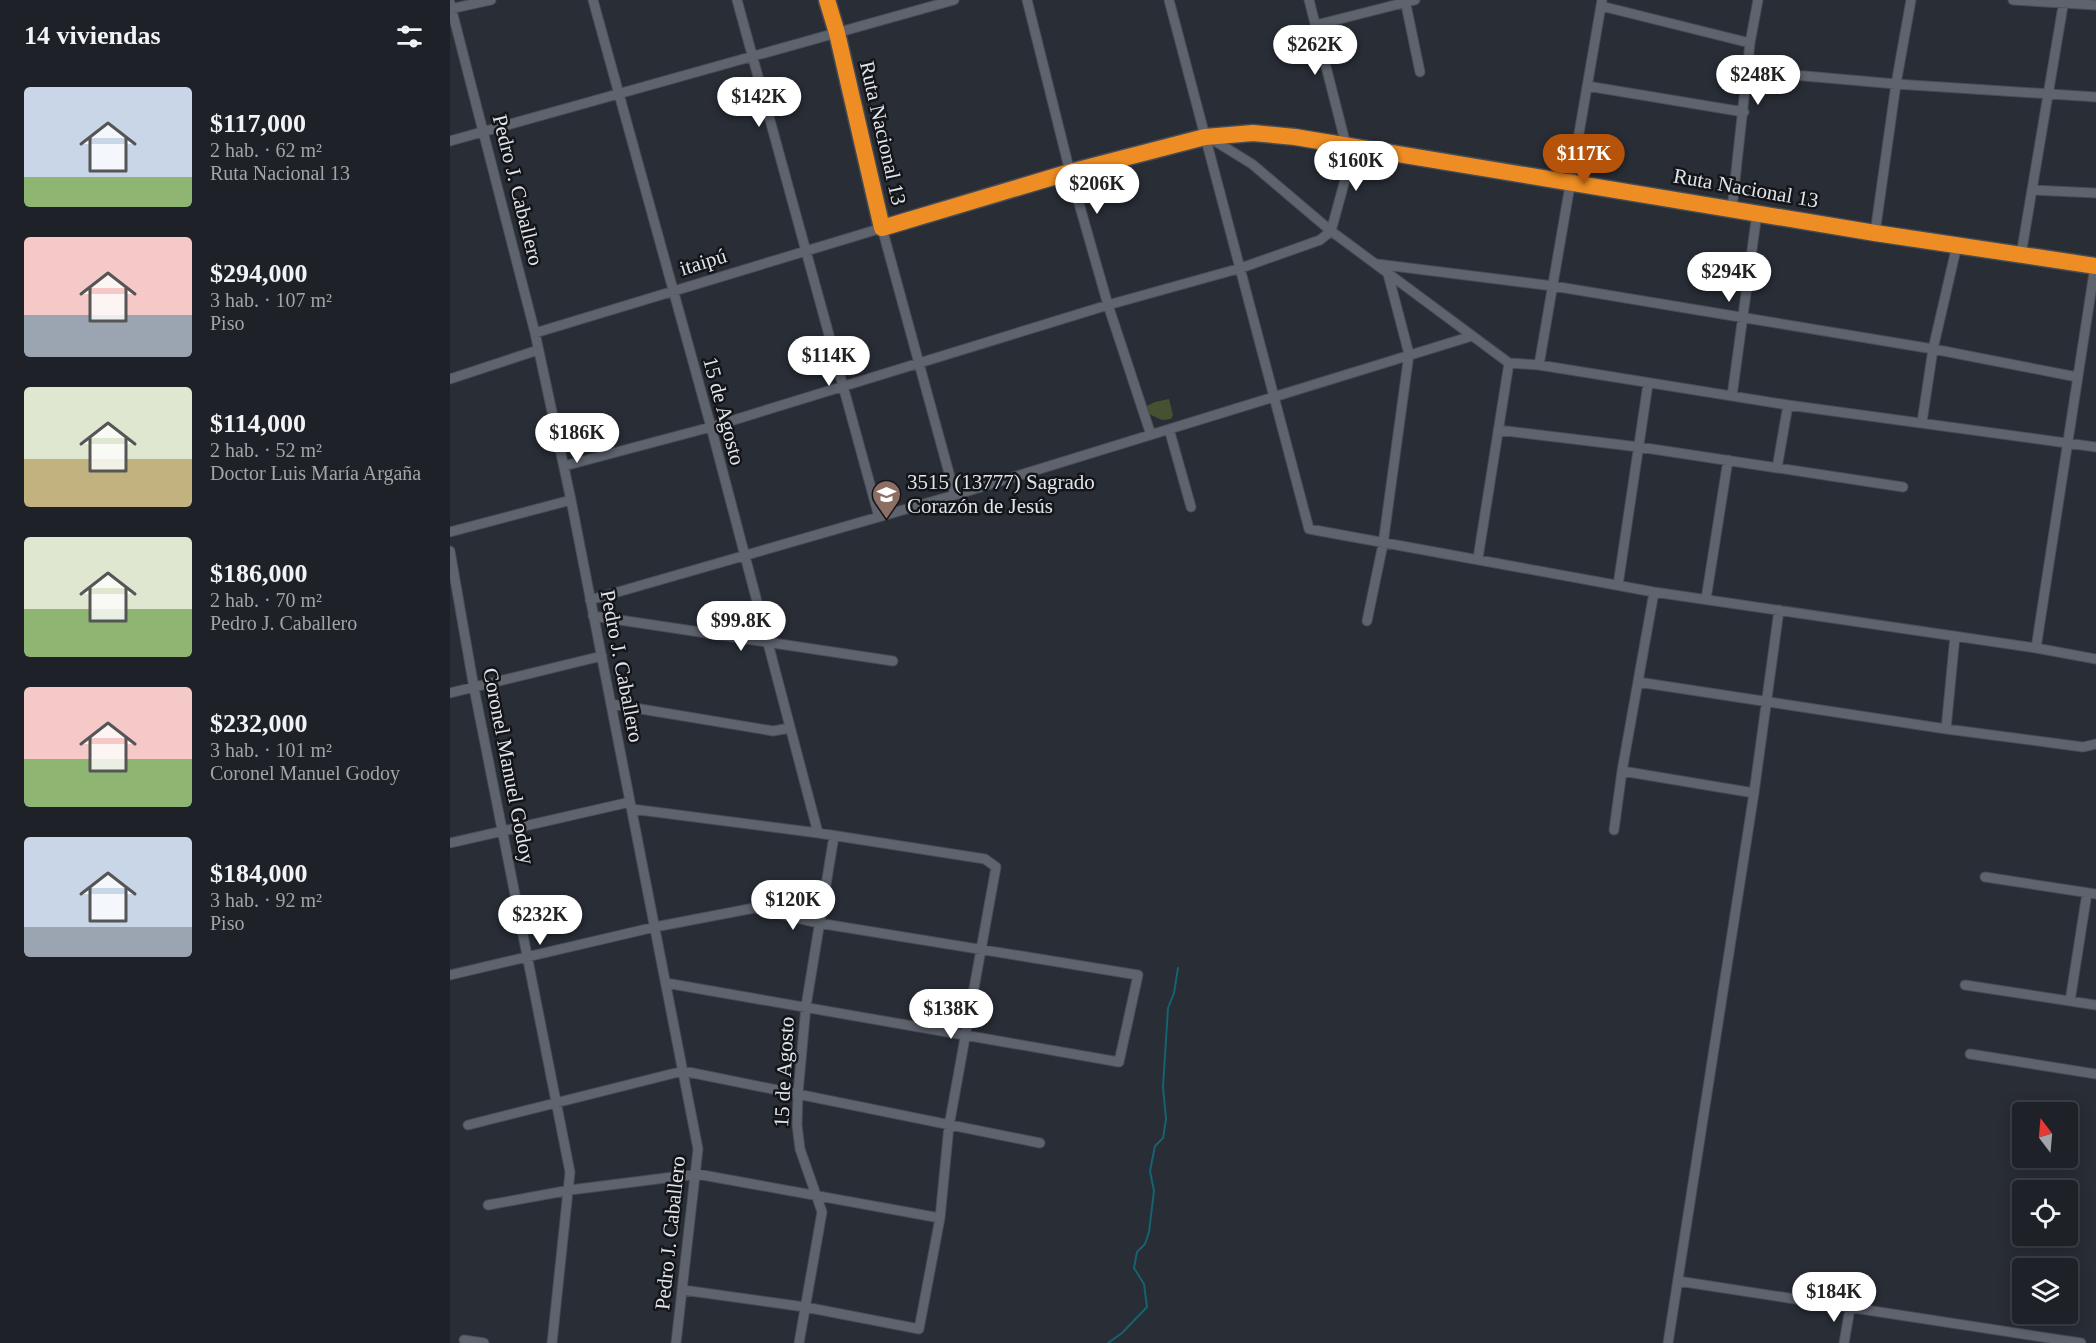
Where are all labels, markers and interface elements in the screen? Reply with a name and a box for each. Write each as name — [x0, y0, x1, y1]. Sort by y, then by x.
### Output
icon: filters — [393, 20, 426, 53]
text: 14 viviendas — [24, 21, 161, 50]
pin: $262K — [1273, 25, 1357, 76]
text: $262K — [1287, 33, 1343, 55]
pin: $248K — [1716, 55, 1800, 106]
street label: Ruta Nacional 13 — [855, 59, 911, 207]
text: $248K — [1730, 63, 1786, 85]
pin: $142K — [717, 77, 801, 128]
text: $142K — [731, 85, 787, 107]
text: $117,000 — [210, 109, 306, 138]
icon: home — [72, 111, 144, 183]
street label: Pedro J. Caballero — [488, 112, 548, 268]
pin: $117K — [1542, 134, 1626, 185]
text: 2 hab. · 62 m² — [210, 139, 322, 161]
pin: $160K — [1314, 141, 1398, 192]
text: $117K — [1557, 142, 1611, 164]
text: $160K — [1328, 149, 1384, 171]
text: Ruta Nacional 13 — [210, 162, 350, 184]
street label: Ruta Nacional 13 — [1672, 163, 1820, 213]
pin: $206K — [1055, 164, 1139, 215]
text: $206K — [1069, 172, 1125, 194]
street label: itaipú — [677, 243, 730, 280]
pin: $294K — [1687, 252, 1771, 303]
text: $294,000 — [210, 259, 308, 288]
text: $294K — [1701, 260, 1757, 282]
icon: home — [72, 261, 144, 333]
text: 3 hab. · 107 m² — [210, 289, 332, 311]
text: Piso — [210, 312, 244, 334]
pin: $114K — [787, 336, 871, 387]
text: $114K — [802, 344, 856, 366]
street label: 15 de Agosto — [698, 354, 750, 468]
text: $114,000 — [210, 409, 306, 438]
icon: home — [72, 411, 144, 483]
pin: $186K — [535, 413, 619, 464]
text: $186K — [549, 421, 605, 443]
text: 2 hab. · 52 m² — [210, 439, 322, 461]
text: Doctor Luis María Argaña — [210, 462, 421, 484]
place label: 3515 (13777) Sagrado Corazón de Jesús — [907, 470, 1095, 518]
school or university icon: 3515 (13777) Sagrado Corazón de Jesús — [870, 478, 902, 520]
text: $186,000 — [210, 559, 308, 588]
icon: home — [72, 561, 144, 633]
street label: Pedro J. Caballero — [595, 588, 649, 744]
text: 2 hab. · 70 m² — [210, 589, 322, 611]
pin: $99.8K — [692, 601, 790, 652]
text: $99.8K — [711, 609, 771, 631]
text: Pedro J. Caballero — [210, 612, 357, 634]
street label: Coronel Manuel Godoy — [478, 666, 540, 867]
text: $232,000 — [210, 709, 308, 738]
icon: home — [72, 711, 144, 783]
text: 3 hab. · 101 m² — [210, 739, 332, 761]
text: Coronel Manuel Godoy — [210, 762, 400, 784]
text: $184,000 — [210, 859, 308, 888]
icon: home — [72, 861, 144, 933]
pin: $120K — [751, 880, 835, 931]
text: $120K — [765, 888, 821, 910]
text: 3 hab. · 92 m² — [210, 889, 322, 911]
pin: $232K — [498, 895, 582, 946]
text: $232K — [512, 903, 568, 925]
text: Piso — [210, 912, 244, 934]
pin: $138K — [909, 989, 993, 1040]
text: $138K — [923, 997, 979, 1019]
street label: 15 de Agosto — [769, 1016, 799, 1128]
north arrow — [2012, 1102, 2078, 1168]
map controls — [2012, 1102, 2078, 1324]
street label: Pedro J. Caballero — [650, 1155, 690, 1311]
button: locate — [2012, 1180, 2078, 1246]
button: layers — [2012, 1258, 2078, 1324]
pin: $184K — [1792, 1272, 1876, 1323]
text: $184K — [1806, 1280, 1862, 1302]

